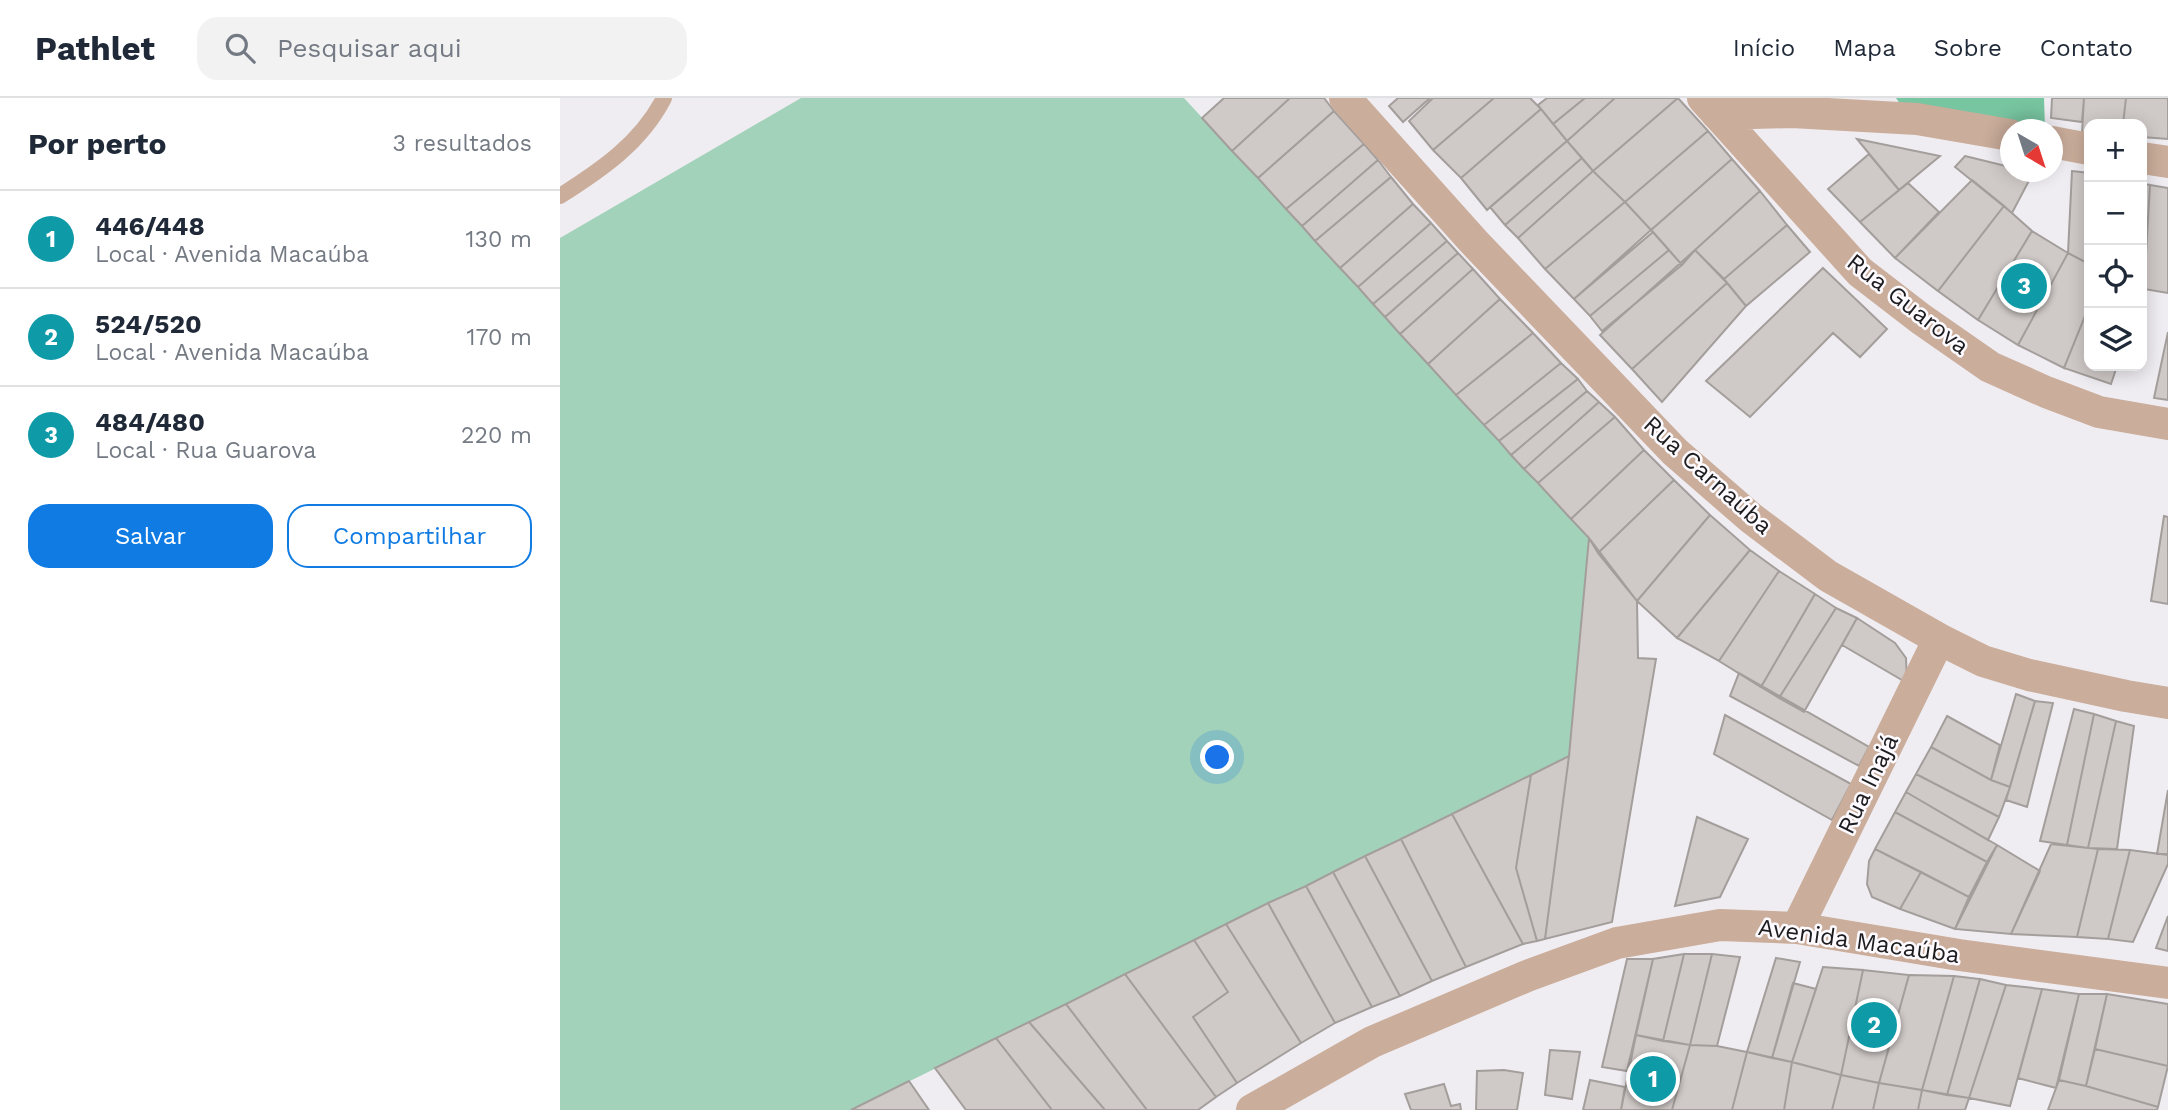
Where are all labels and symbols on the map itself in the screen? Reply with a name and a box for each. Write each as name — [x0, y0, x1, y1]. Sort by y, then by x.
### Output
north arrow — [2000, 119, 2063, 182]
street label: Rua Guarova — [1841, 248, 1975, 360]
pin: 3 — [2001, 260, 2047, 312]
street label: Rua Carnaúba — [1638, 410, 1778, 540]
street label: Rua Inajá — [1832, 730, 1904, 838]
your location — [1200, 740, 1234, 774]
street label: Avenida Macaúba — [1756, 913, 1962, 969]
pin: 2 — [1851, 999, 1897, 1051]
pin: 1 — [1630, 1053, 1676, 1105]

